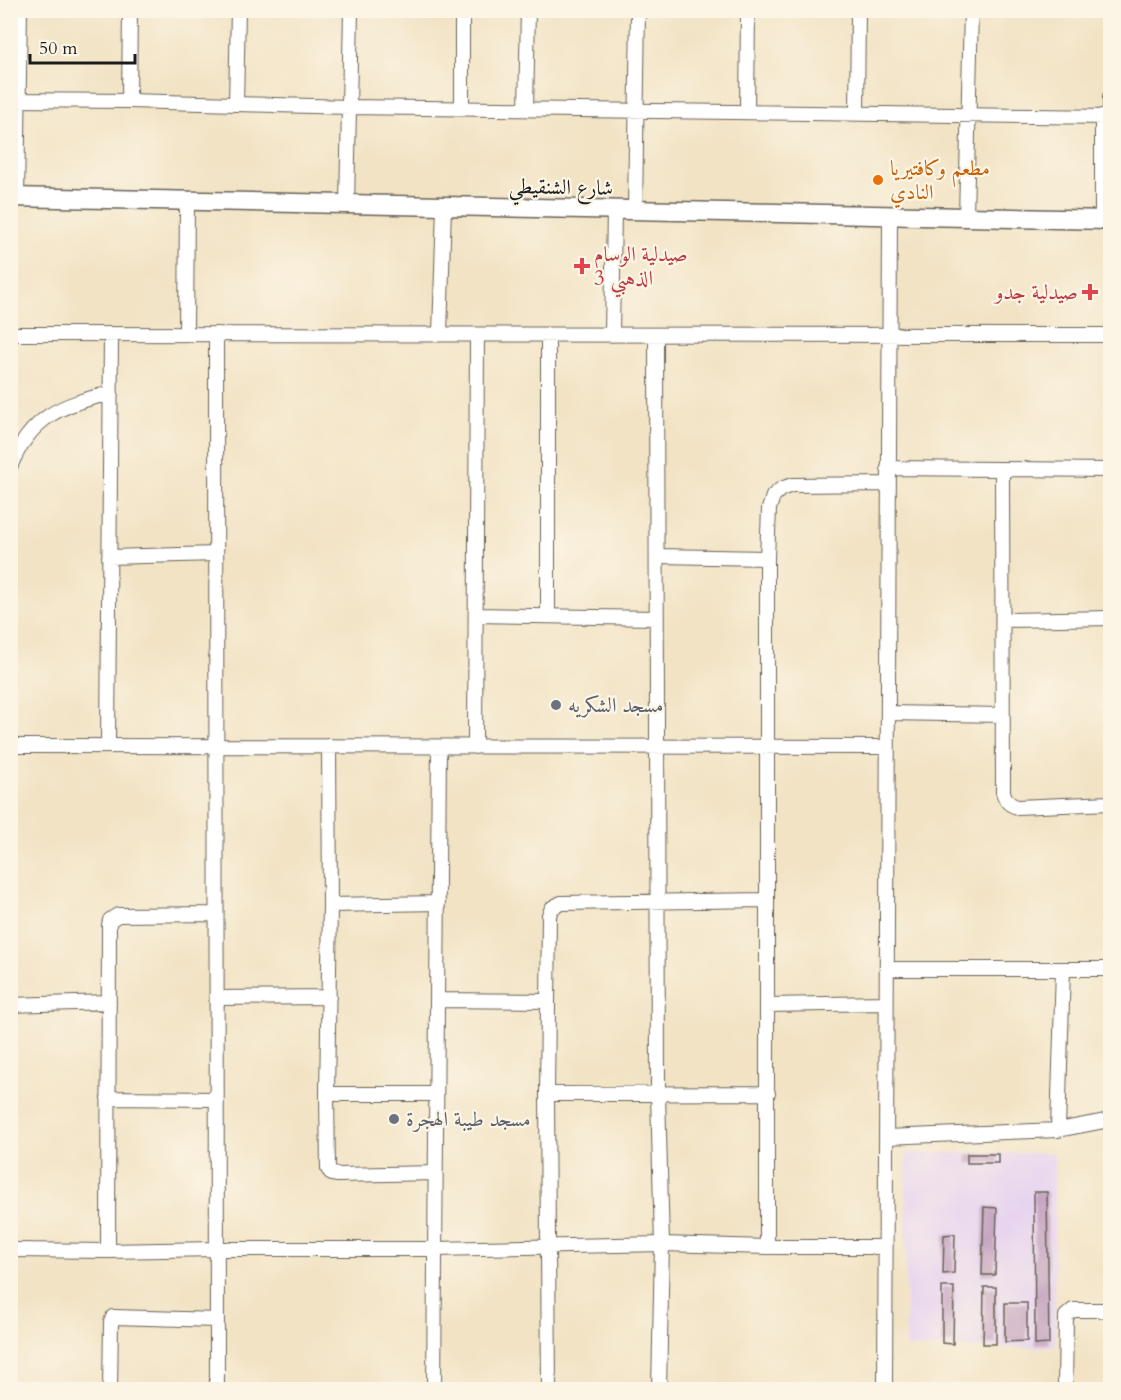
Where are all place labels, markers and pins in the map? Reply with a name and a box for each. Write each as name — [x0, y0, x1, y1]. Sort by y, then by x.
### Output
place label: مطعم وكافتيريا النادي — [890, 154, 990, 208]
marker: مطعم وكافتيريا النادي — [871, 173, 885, 187]
place label: صيدلية الوسام الذهبي 3 — [594, 240, 688, 298]
marker: صيدلية الوسام الذهبي 3 — [575, 259, 589, 273]
place label: صيدلية جدو — [993, 278, 1078, 307]
marker: صيدلية جدو — [1083, 285, 1097, 299]
place label: مسجد الشكريه — [568, 691, 663, 720]
marker: مسجد الشكريه — [549, 698, 563, 712]
place label: مسجد طيبة الهجرة — [406, 1105, 531, 1134]
marker: مسجد طيبة الهجرة — [387, 1112, 401, 1126]

